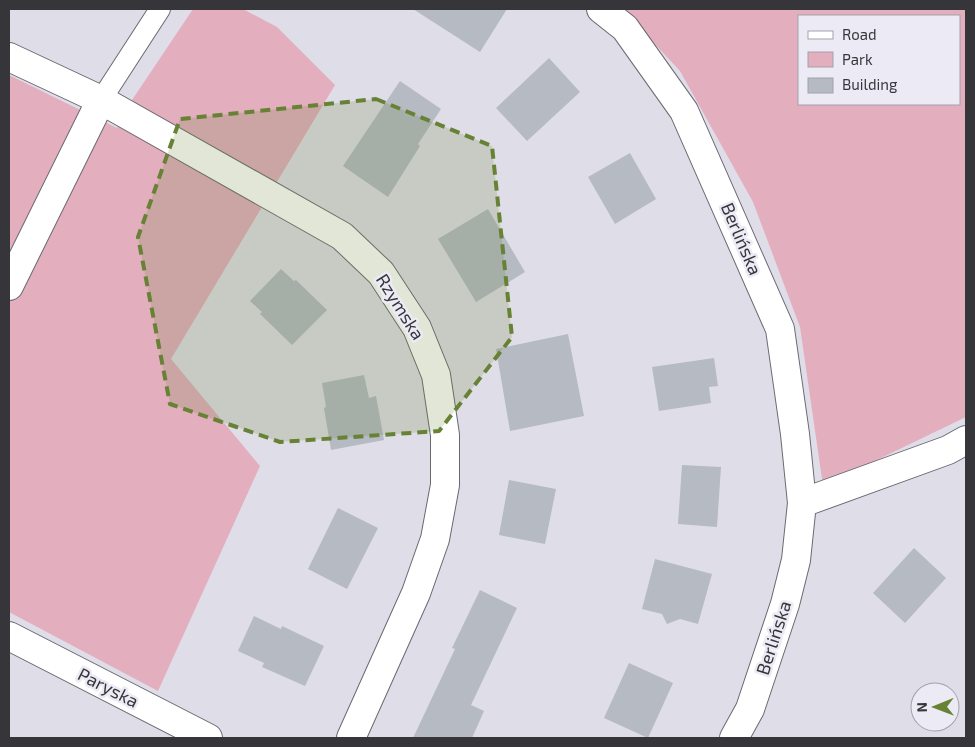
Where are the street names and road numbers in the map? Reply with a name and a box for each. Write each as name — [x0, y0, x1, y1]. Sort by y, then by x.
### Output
street label: Berlińska — [717, 199, 767, 278]
street label: Rzymska — [372, 269, 430, 344]
street label: Berlińska — [751, 598, 795, 677]
street label: Paryska — [74, 662, 143, 712]

